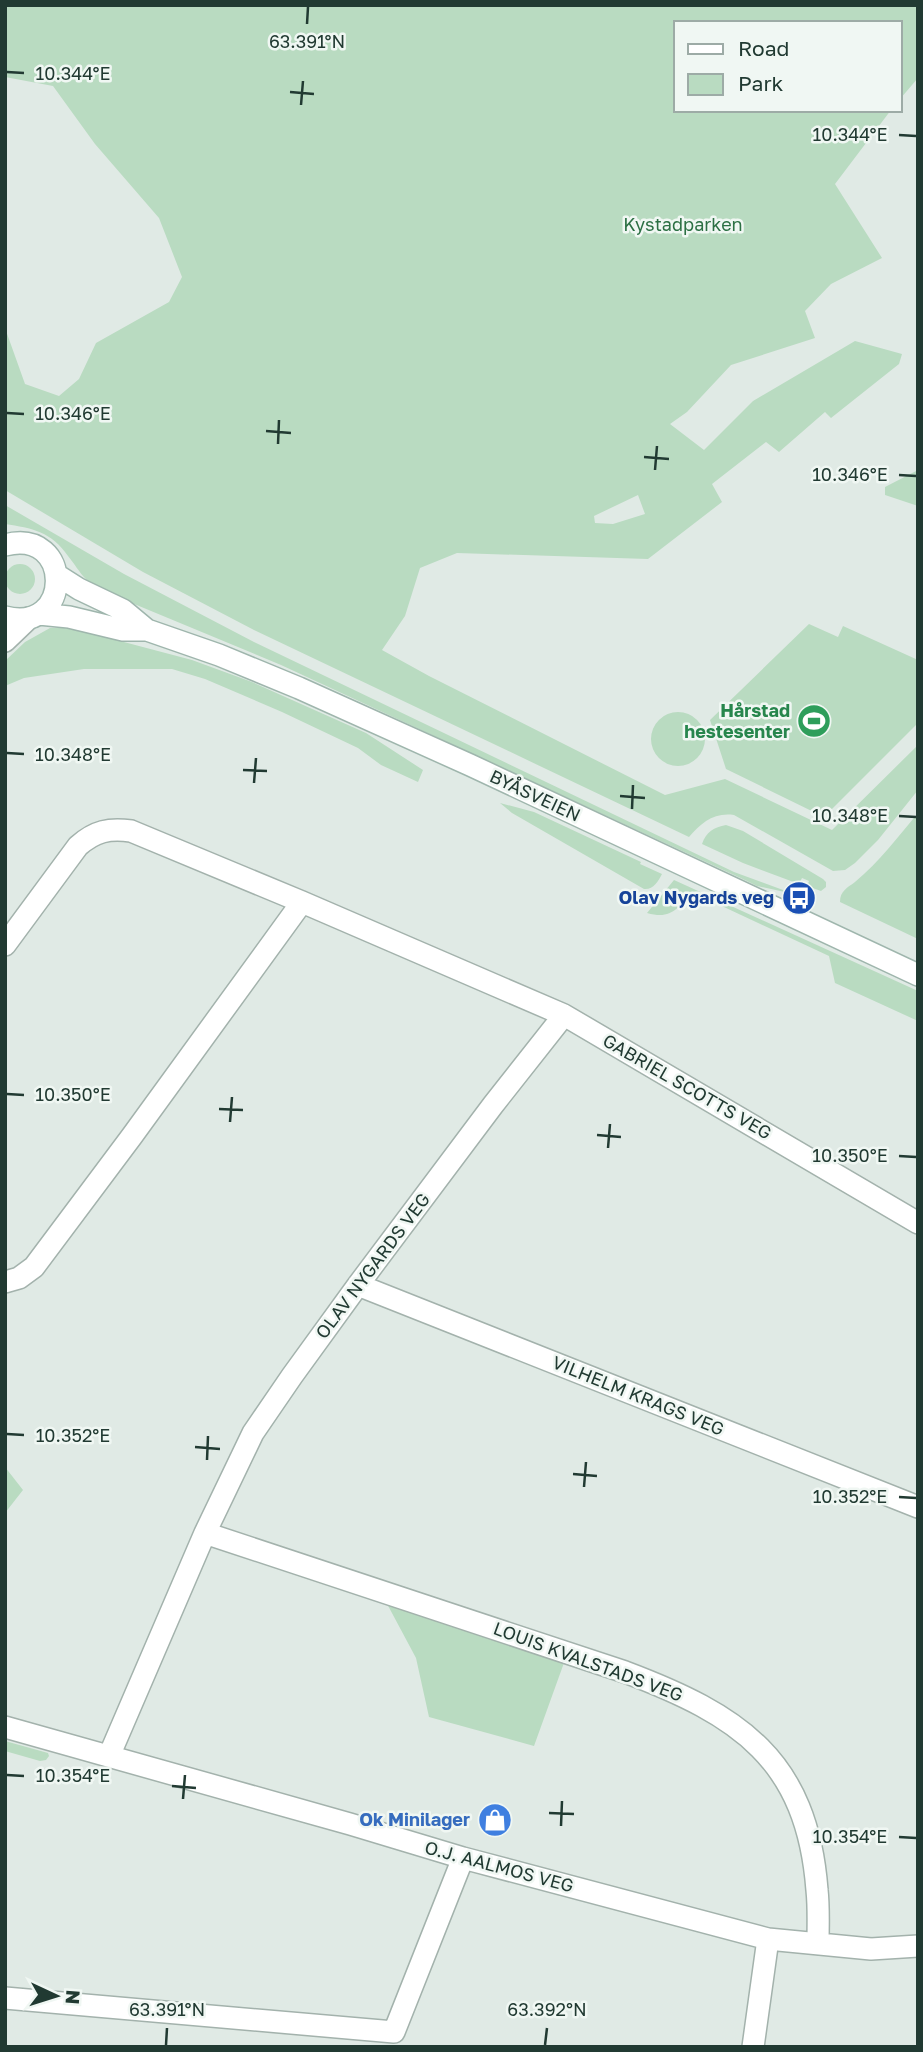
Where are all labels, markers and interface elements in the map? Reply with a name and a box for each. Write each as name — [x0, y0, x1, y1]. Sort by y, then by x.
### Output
legend — [674, 21, 902, 112]
text: 63.391°N — [269, 30, 345, 52]
text: Road — [738, 35, 789, 61]
text: 10.344°E — [36, 62, 110, 84]
text: Park — [738, 70, 784, 96]
text: 10.344°E — [813, 123, 887, 145]
park label: Kystadparken — [623, 213, 743, 235]
text: 10.346°E — [35, 402, 111, 424]
text: 10.346°E — [812, 463, 888, 485]
place label: Hårstad hestesenter — [684, 699, 790, 742]
sports icon: Hårstad hestesenter — [795, 702, 833, 740]
text: 10.348°E — [35, 743, 111, 765]
street label: BYÅSVEIEN — [487, 765, 584, 826]
text: 10.348°E — [812, 804, 888, 826]
bus stop icon: Olav Nygards veg — [780, 879, 818, 917]
place label: Olav Nygards veg — [618, 886, 774, 908]
street label: GABRIEL SCOTTS VEG — [599, 1029, 776, 1143]
text: 10.350°E — [35, 1083, 111, 1105]
text: 10.350°E — [812, 1144, 888, 1166]
street label: OLAV NYGARDS VEG — [310, 1188, 434, 1343]
street label: VILHELM KRAGS VEG — [549, 1350, 728, 1440]
text: 10.352°E — [36, 1424, 110, 1446]
text: 10.352°E — [813, 1485, 887, 1507]
street label: LOUIS KVALSTADS VEG — [491, 1617, 686, 1706]
text: 10.354°E — [36, 1764, 110, 1786]
shop icon: Ok Minilager — [476, 1801, 514, 1839]
place label: Ok Minilager — [359, 1808, 470, 1830]
text: 10.354°E — [813, 1825, 887, 1847]
street label: O.J. AALMOS VEG — [422, 1836, 576, 1896]
north arrow — [21, 1961, 91, 2031]
text: N — [61, 1989, 85, 2005]
text: 63.391°N — [129, 1998, 205, 2020]
text: 63.392°N — [507, 1998, 587, 2020]

